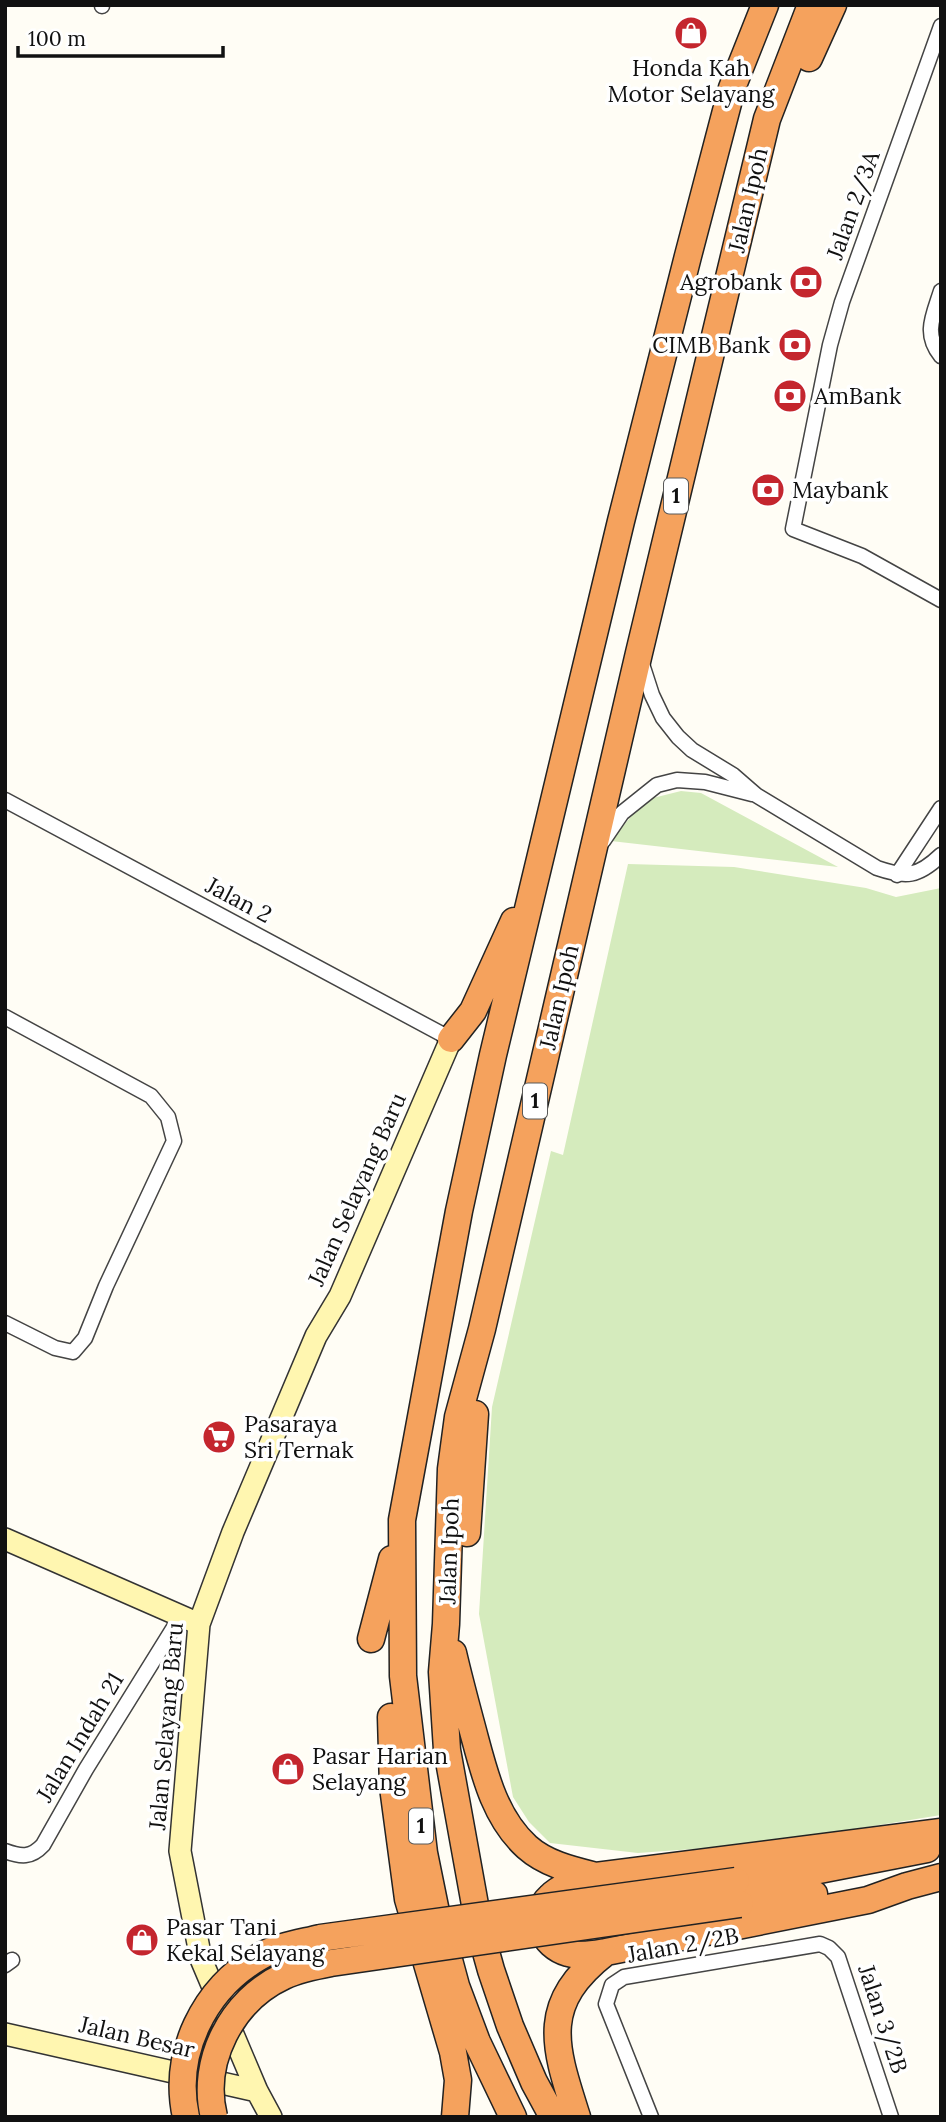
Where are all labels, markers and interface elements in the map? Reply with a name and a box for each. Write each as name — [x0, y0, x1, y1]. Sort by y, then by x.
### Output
scale bar — [18, 14, 222, 58]
shop icon: Honda Kah Motor Selayang — [672, 14, 710, 52]
text: 100 m — [28, 25, 86, 52]
place label: Honda Kah Motor Selayang — [608, 53, 776, 108]
street label: Jalan Ipoh — [721, 145, 774, 256]
street label: Jalan 2/3A — [819, 146, 887, 264]
bank icon: Agrobank — [787, 263, 825, 301]
place label: Agrobank — [679, 267, 783, 296]
bank icon: CIMB Bank — [776, 326, 814, 364]
place label: CIMB Bank — [652, 330, 771, 359]
bank icon: AmBank — [771, 377, 809, 415]
place label: AmBank — [813, 381, 902, 410]
bank icon: Maybank — [749, 471, 787, 509]
place label: Maybank — [792, 475, 889, 504]
road number: 1 — [664, 478, 688, 514]
street label: Jalan 2 — [200, 870, 277, 929]
street label: Jalan Ipoh — [532, 942, 585, 1053]
road number: 1 — [523, 1084, 547, 1118]
street label: Jalan Selayang Baru — [301, 1088, 412, 1291]
place label: Pasaraya Sri Ternak — [244, 1409, 354, 1464]
supermarket icon: Pasaraya Sri Ternak — [200, 1418, 238, 1456]
street label: Jalan Ipoh — [432, 1497, 465, 1606]
street label: Jalan Selayang Baru — [142, 1621, 189, 1832]
street label: Jalan Indah 21 — [29, 1667, 130, 1808]
place label: Pasar Harian Selayang — [312, 1741, 448, 1796]
shop icon: Pasar Harian Selayang — [269, 1750, 307, 1788]
road number: 1 — [409, 1808, 433, 1843]
place label: Pasar Tani Kekal Selayang — [166, 1912, 326, 1967]
street label: Jalan 2/2B — [624, 1920, 741, 1970]
shop icon: Pasar Tani Kekal Selayang — [123, 1921, 161, 1959]
street label: Jalan 3/2B — [851, 1960, 915, 2077]
street label: Jalan Besar — [76, 2009, 198, 2064]

